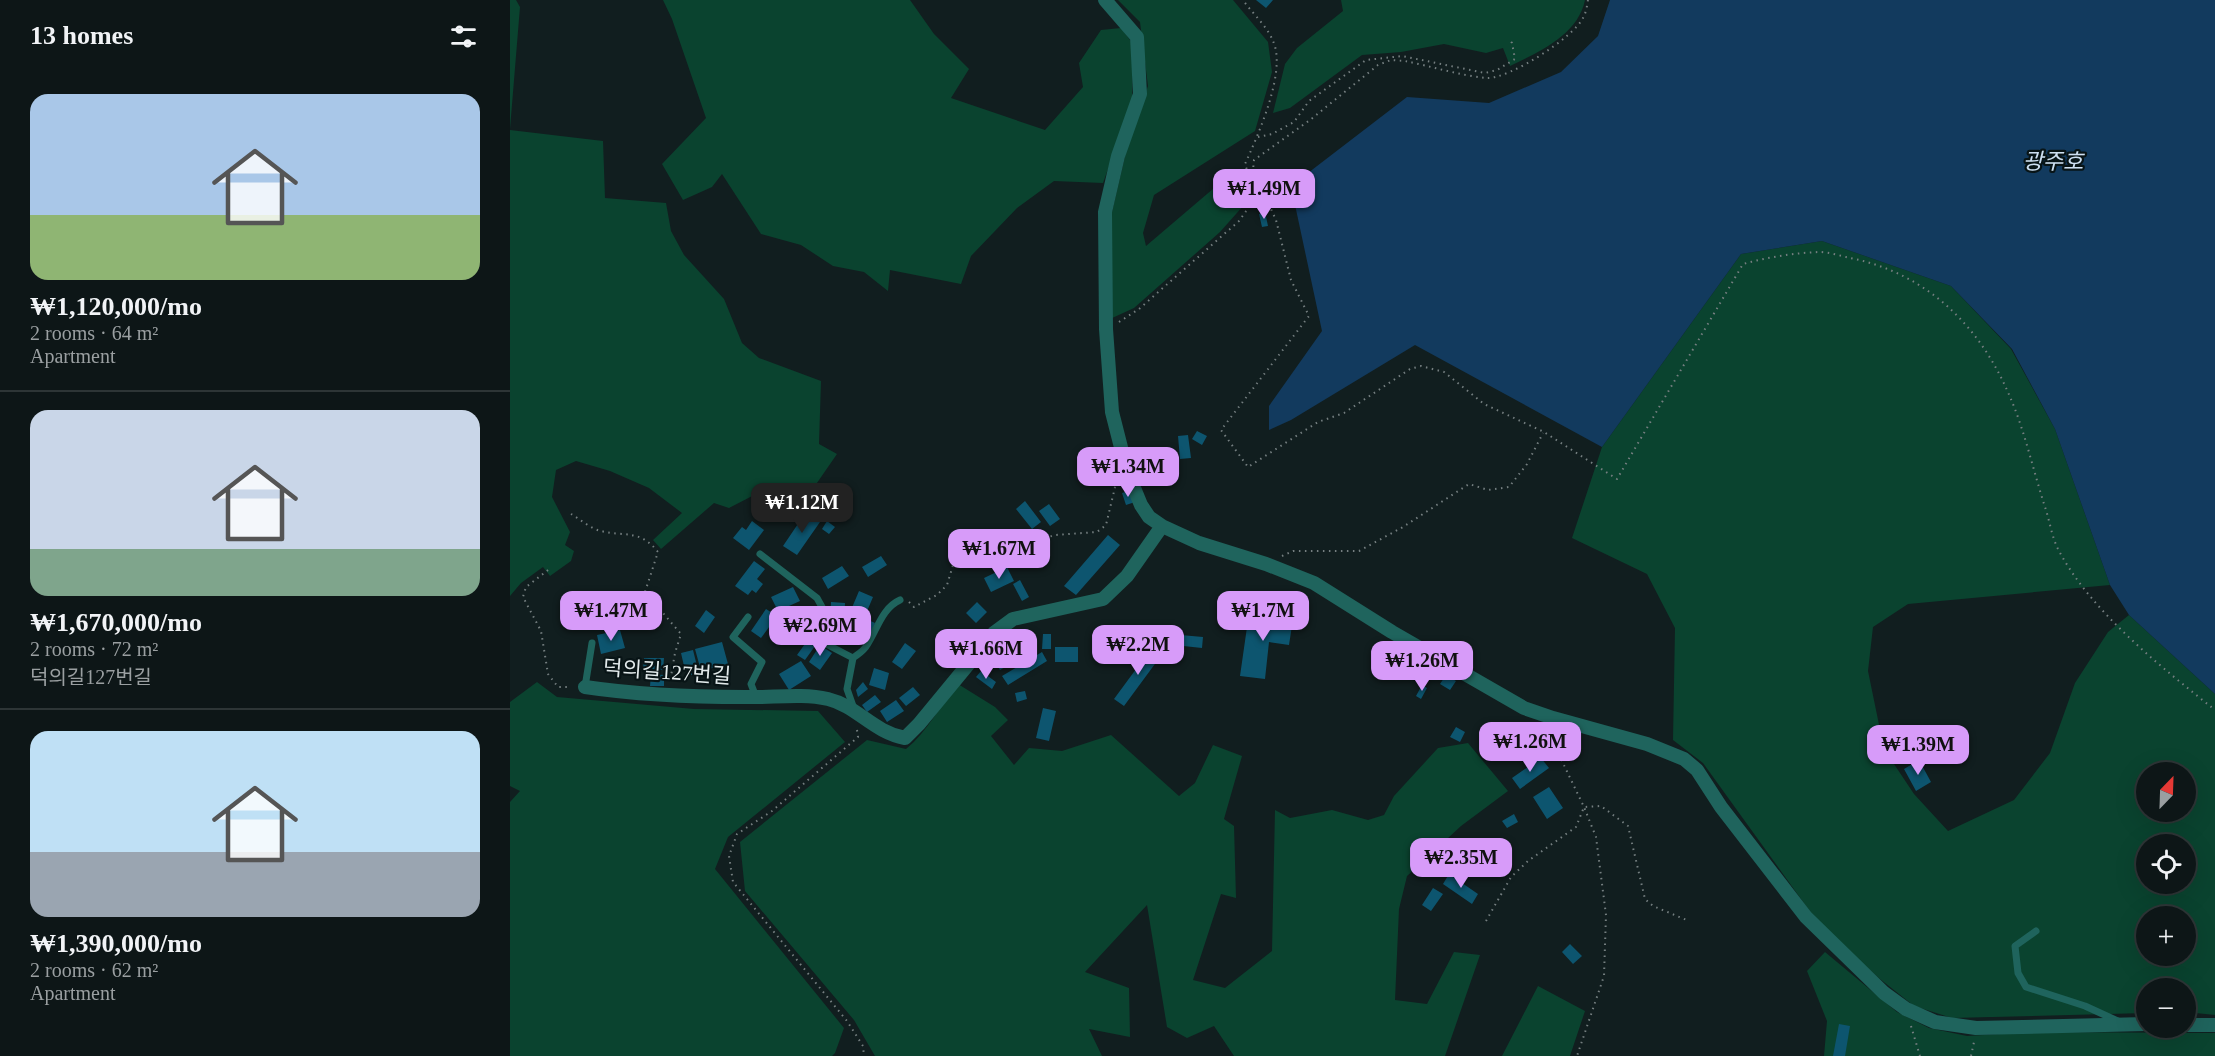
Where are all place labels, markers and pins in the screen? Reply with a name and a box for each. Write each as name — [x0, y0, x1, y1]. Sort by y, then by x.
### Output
pin: ₩1.49M — [1215, 169, 1313, 220]
pin: ₩1.34M — [1079, 447, 1177, 498]
pin: ₩1.12M — [753, 483, 851, 534]
pin: ₩1.67M — [950, 529, 1048, 580]
pin: ₩1.47M — [562, 591, 660, 642]
pin: ₩1.7M — [1221, 591, 1305, 642]
pin: ₩2.69M — [771, 606, 869, 657]
pin: ₩2.2M — [1096, 625, 1180, 676]
pin: ₩1.66M — [937, 629, 1035, 680]
pin: ₩1.26M — [1373, 641, 1471, 692]
pin: ₩1.26M — [1481, 722, 1579, 773]
pin: ₩1.39M — [1869, 725, 1967, 776]
pin: ₩2.35M — [1412, 838, 1510, 889]

